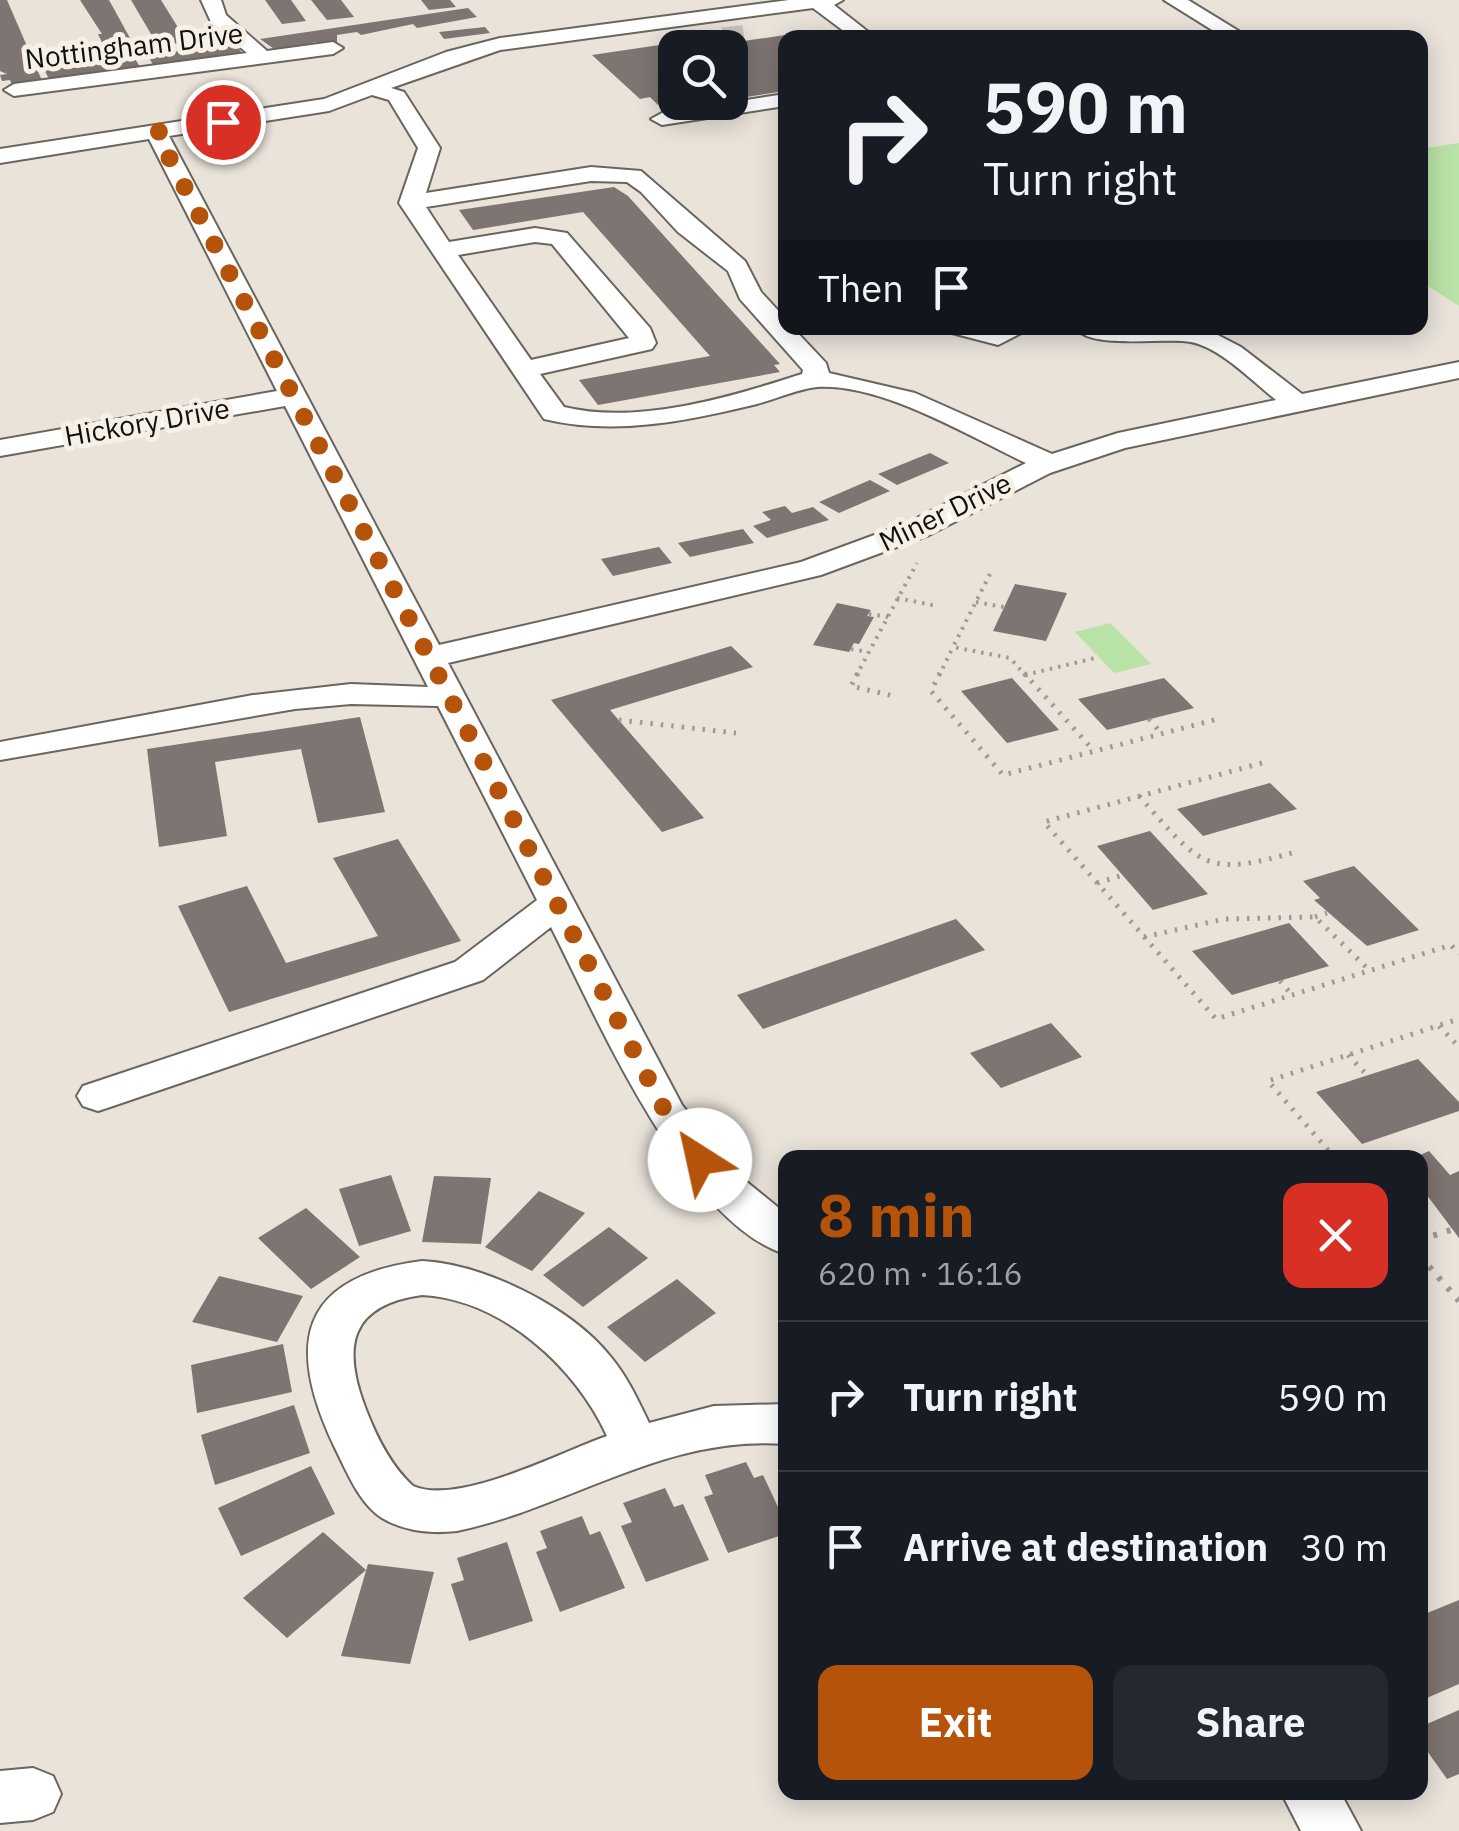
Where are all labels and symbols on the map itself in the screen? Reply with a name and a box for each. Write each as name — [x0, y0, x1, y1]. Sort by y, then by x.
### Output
street label: Nottingham Drive — [23, 14, 245, 77]
pin — [181, 80, 266, 165]
street label: Hickory Drive — [61, 389, 232, 454]
street label: Miner Drive — [872, 464, 1017, 559]
position arrow — [648, 1108, 752, 1212]

